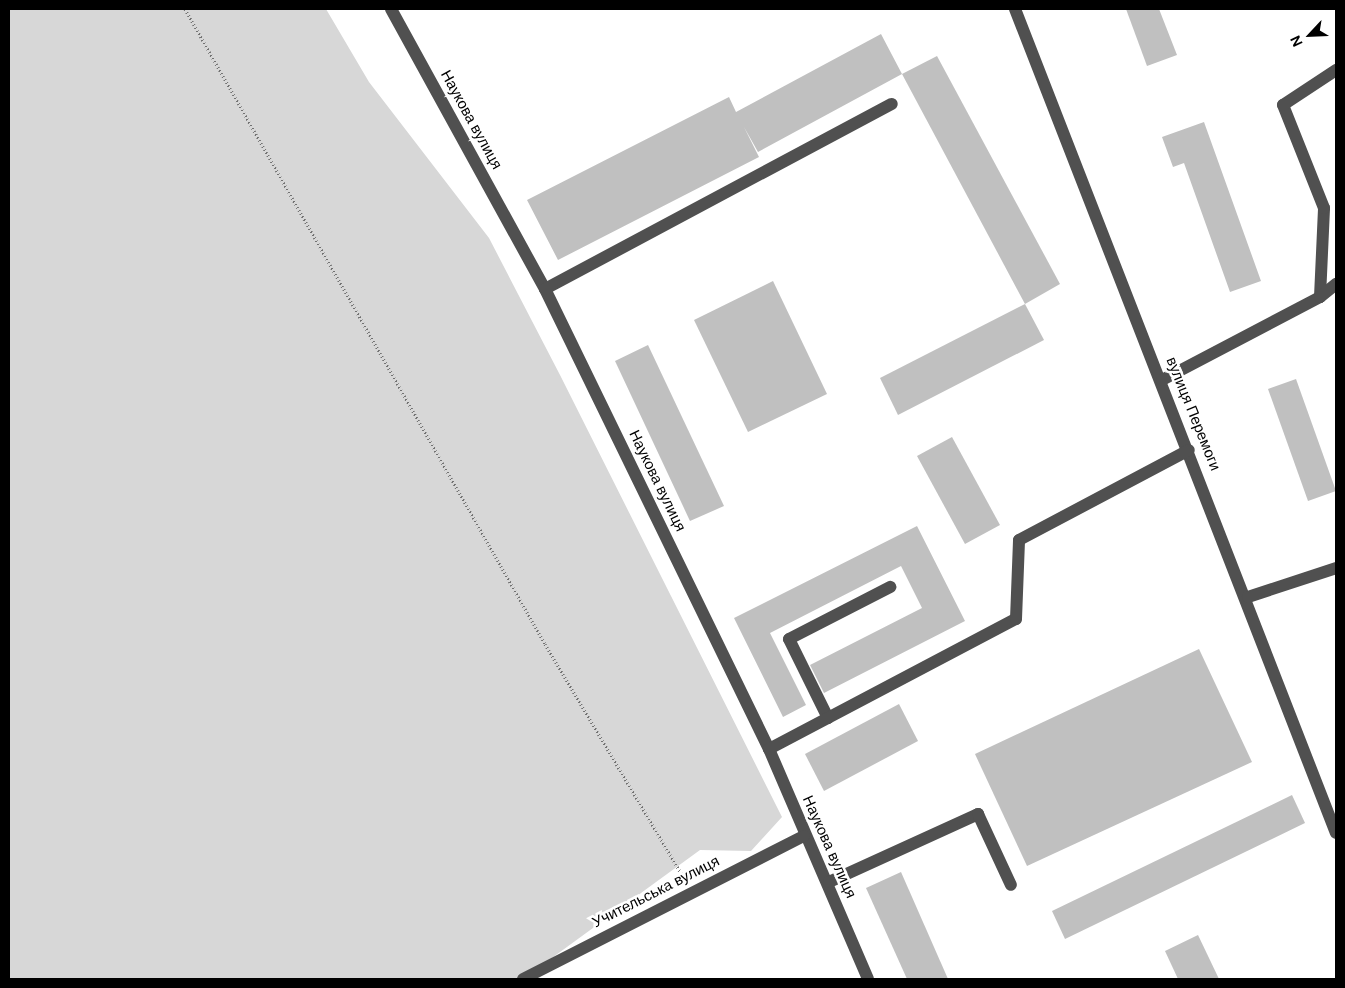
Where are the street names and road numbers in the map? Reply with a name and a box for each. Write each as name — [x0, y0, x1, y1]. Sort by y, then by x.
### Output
street label: Наукова вулиця — [436, 67, 506, 173]
street label: вулиця Перемоги — [1162, 355, 1224, 473]
street label: Наукова вулиця — [625, 427, 689, 535]
street label: Наукова вулиця — [798, 793, 860, 901]
street label: Учительська вулиця — [590, 852, 722, 932]

